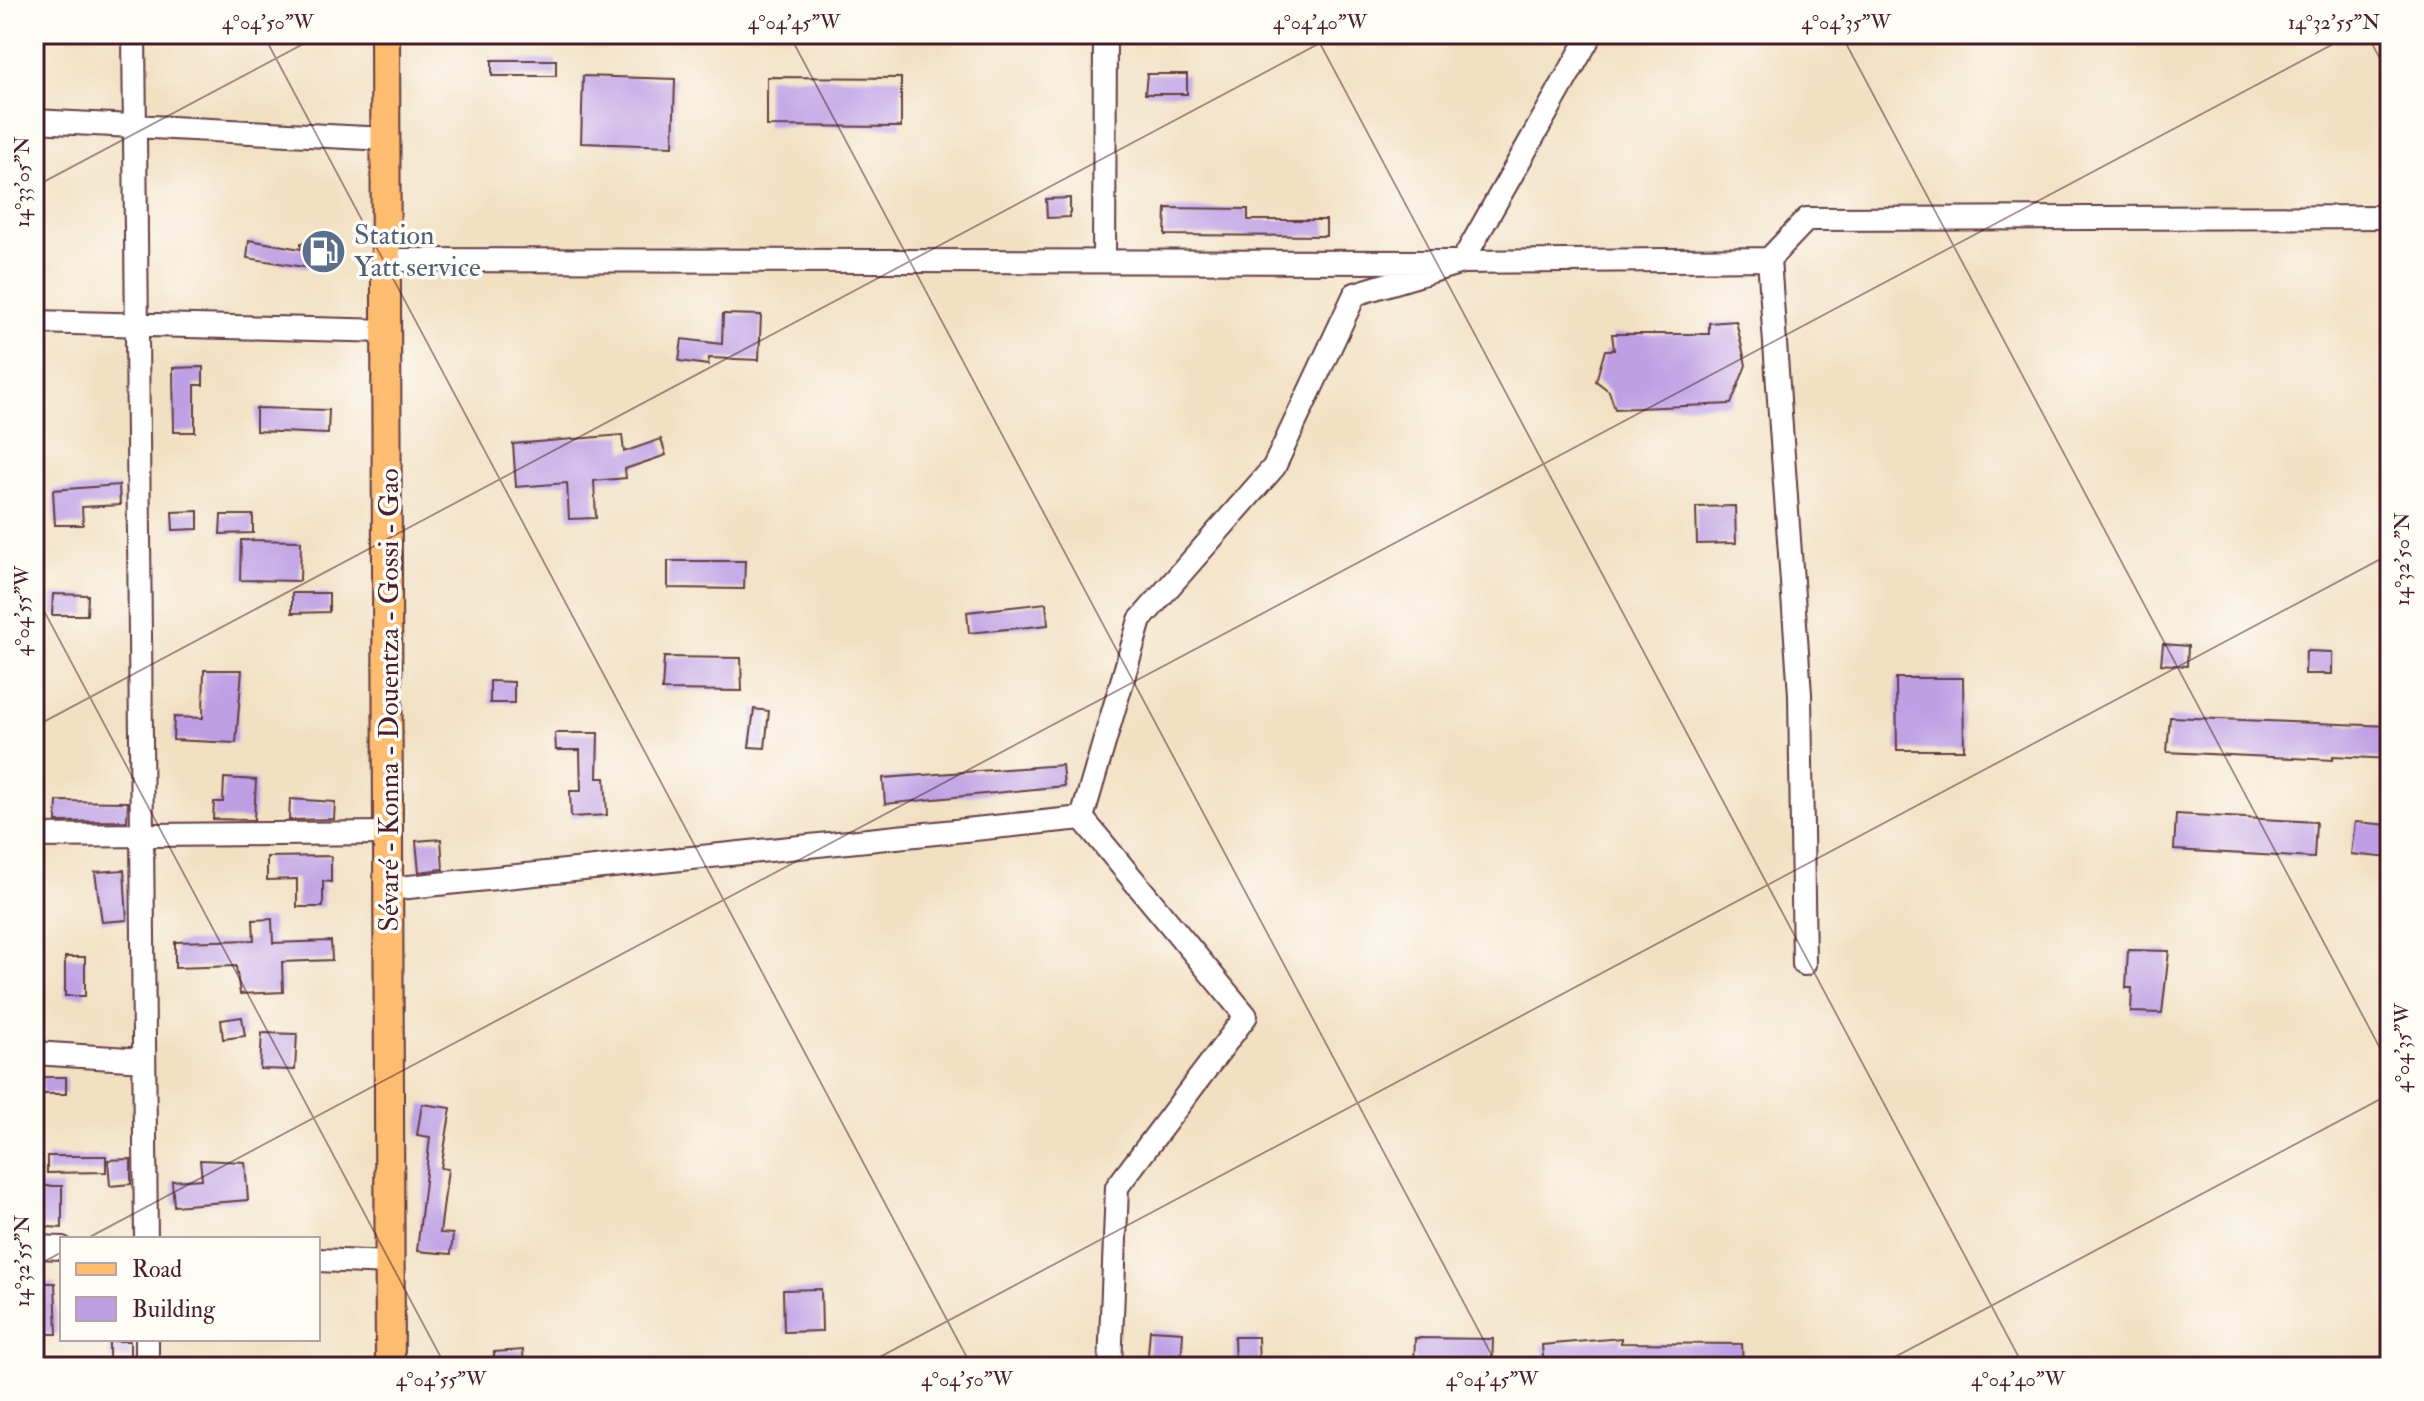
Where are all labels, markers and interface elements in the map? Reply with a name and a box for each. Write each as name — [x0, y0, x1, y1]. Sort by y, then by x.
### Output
text: 4°04'50"W — [222, 10, 315, 35]
text: 4°04'45"W — [748, 10, 841, 35]
text: 4°04'40"W — [1273, 10, 1368, 35]
text: 4°04'35"W — [1801, 10, 1891, 35]
text: 14°32'55"N — [2288, 10, 2380, 35]
text: 14°33'05"N — [10, 136, 35, 228]
place label: Station Yatt service — [354, 218, 481, 285]
fuel station icon: Station Yatt service — [299, 227, 347, 275]
street label: Sévaré - Konna - Douentza - Gossi - Gao — [372, 468, 407, 932]
text: 14°32'50"N — [2390, 512, 2415, 606]
text: 4°04'55"W — [10, 565, 35, 656]
text: 4°04'35"W — [2390, 1003, 2415, 1093]
text: 14°32'55"N — [10, 1215, 35, 1307]
legend — [60, 1237, 320, 1341]
text: Road — [132, 1254, 182, 1285]
text: Building — [132, 1294, 216, 1325]
text: 4°04'55"W — [396, 1367, 487, 1392]
text: 4°04'50"W — [921, 1367, 1014, 1392]
text: 4°04'45"W — [1446, 1367, 1539, 1392]
text: 4°04'40"W — [1971, 1367, 2066, 1392]

